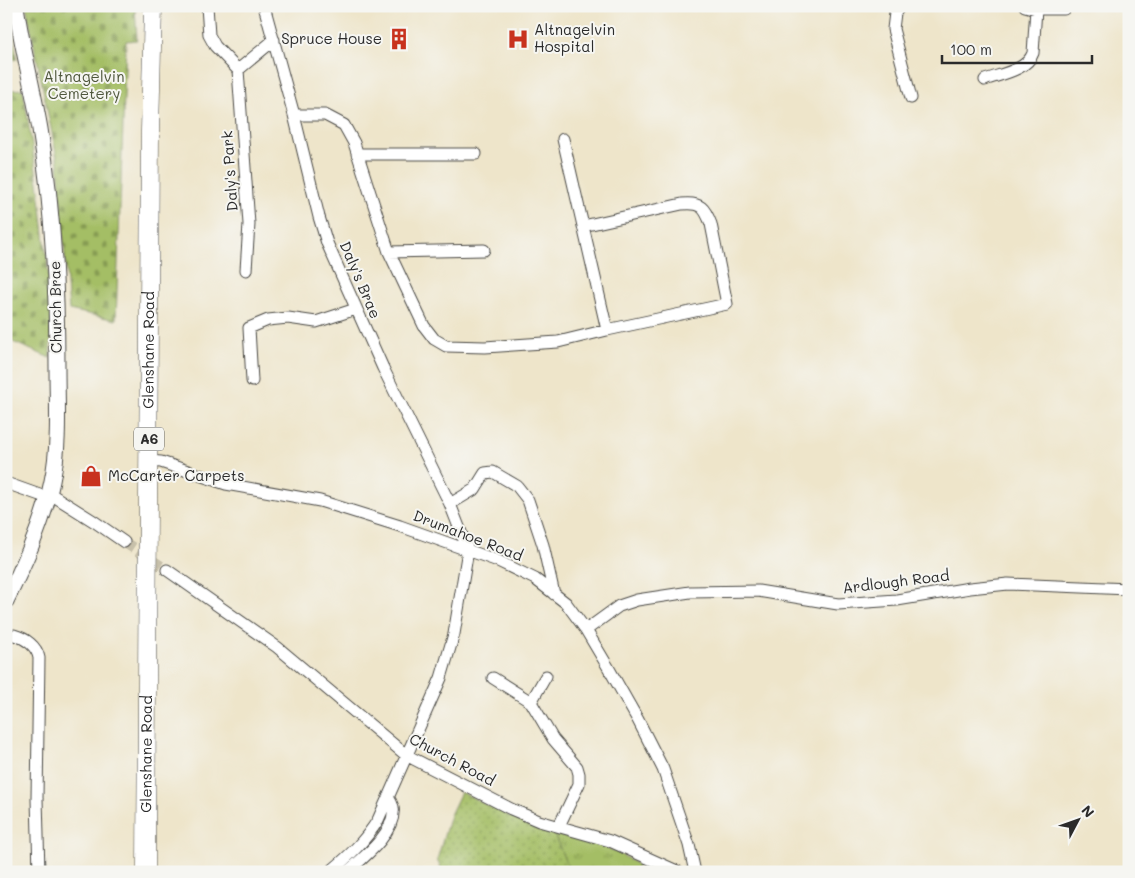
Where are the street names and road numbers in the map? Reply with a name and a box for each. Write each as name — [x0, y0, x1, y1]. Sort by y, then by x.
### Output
street label: Daly's Park — [216, 130, 242, 212]
street label: Daly's Brae — [336, 238, 386, 321]
street label: Church Brae — [44, 261, 66, 353]
street label: Glenshane Road — [138, 291, 158, 409]
road number: A6 — [134, 428, 164, 450]
street label: Drumahoe Road — [411, 505, 526, 565]
street label: Ardlough Road — [841, 565, 951, 597]
street label: Glenshane Road — [135, 695, 156, 813]
street label: Church Road — [406, 728, 499, 790]

